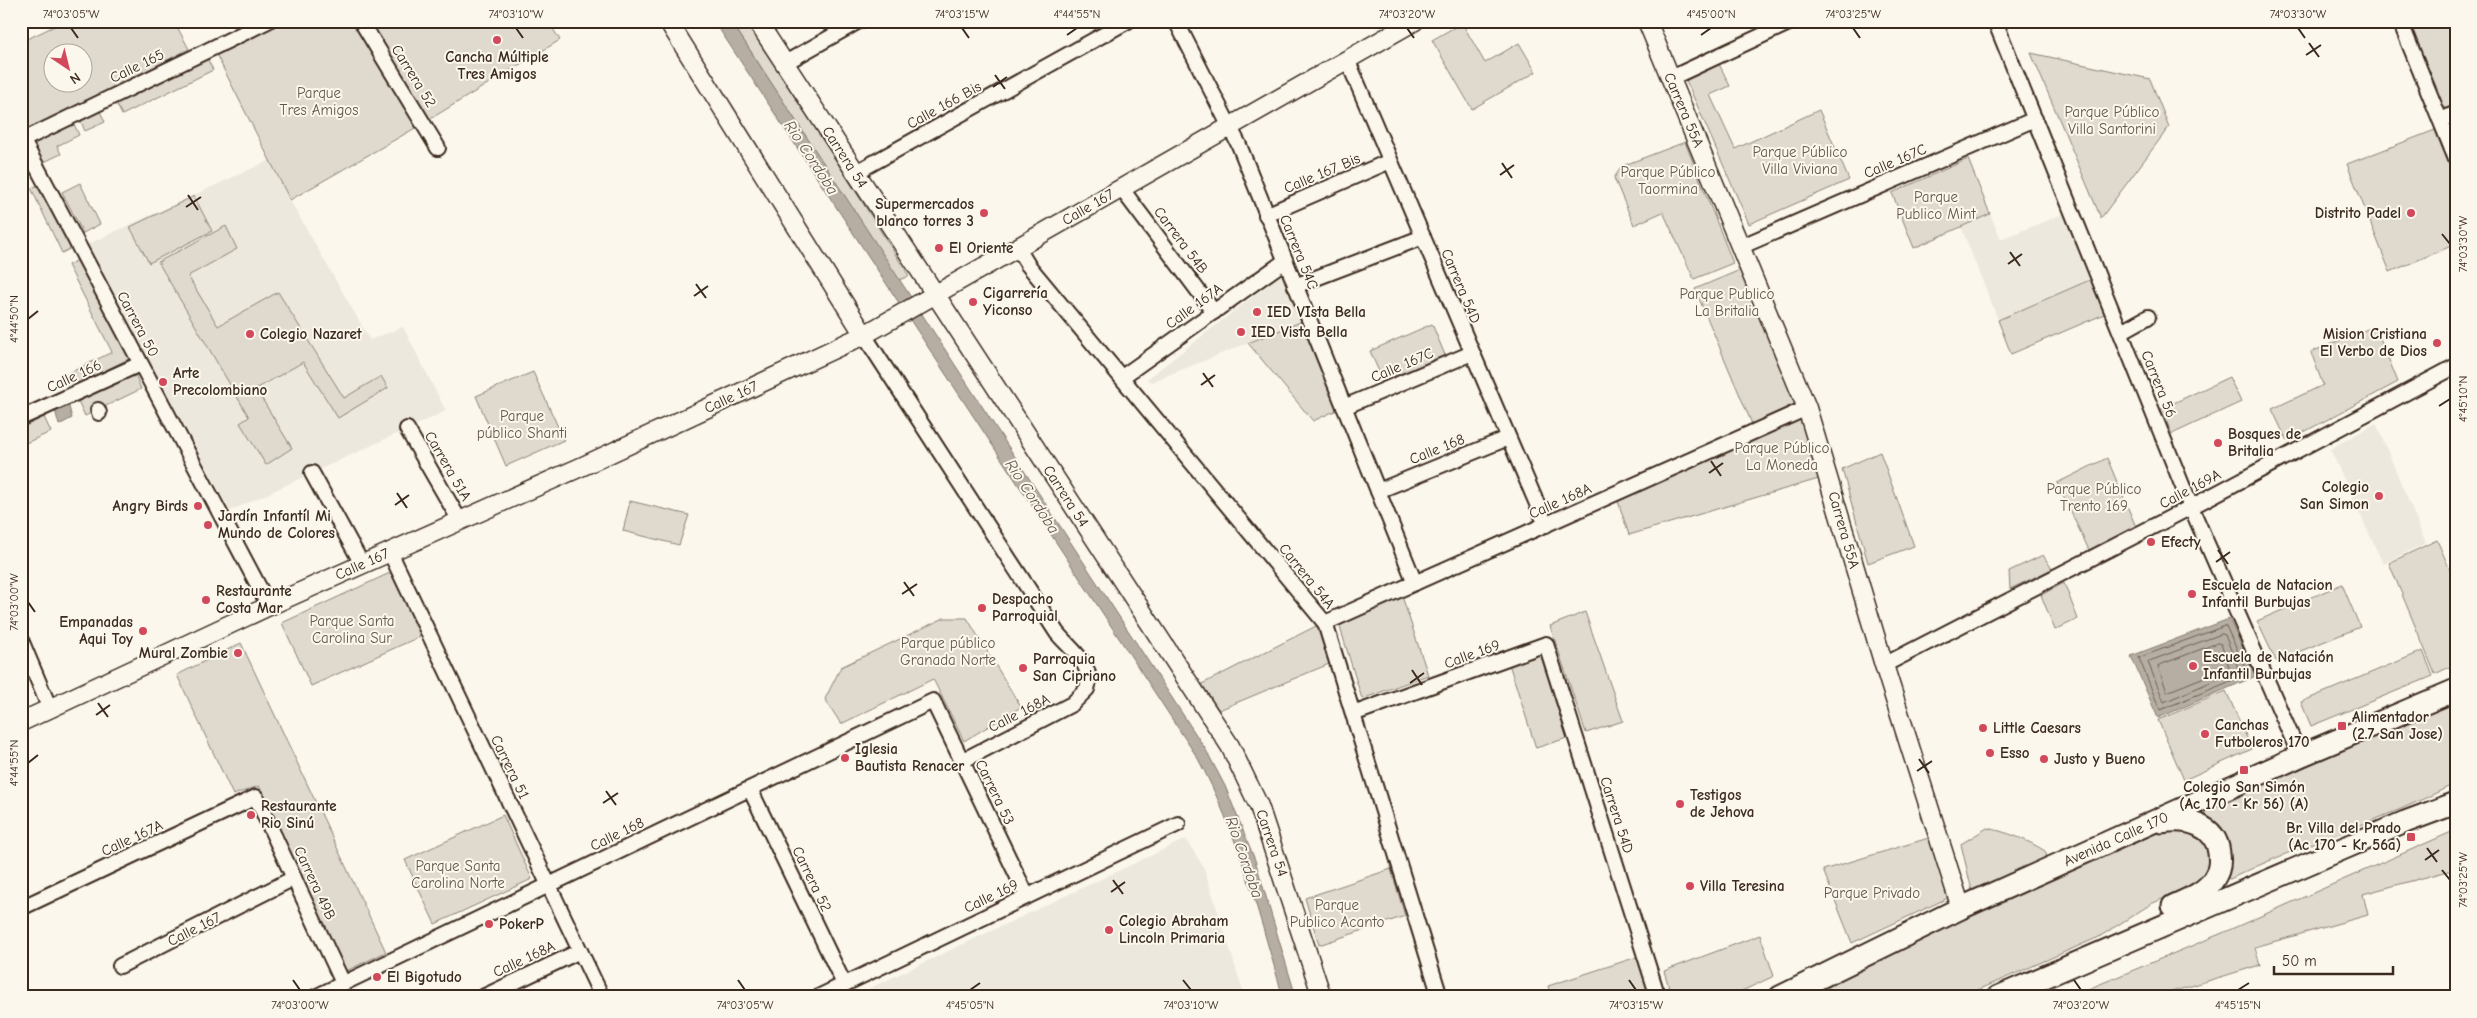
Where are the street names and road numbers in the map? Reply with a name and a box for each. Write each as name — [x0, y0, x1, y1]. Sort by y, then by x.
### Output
street label: Carrera 52 — [388, 41, 440, 111]
street label: Calle 165 — [107, 45, 167, 87]
street label: Carrera 55A — [1660, 70, 1708, 150]
street label: Calle 166 Bis — [904, 77, 984, 133]
street label: Carrera 54 — [818, 123, 872, 191]
street label: Calle 167C — [1861, 140, 1929, 182]
street label: Calle 167 Bis — [1281, 149, 1363, 197]
street label: Calle 167 — [1059, 185, 1117, 229]
street label: Carrera 54B — [1150, 203, 1212, 277]
street label: Carrera 54C — [1276, 212, 1322, 292]
street label: Carrera 54D — [1437, 246, 1485, 326]
street label: Calle 167A — [1162, 279, 1226, 333]
street label: Carrera 50 — [113, 288, 163, 360]
street label: Calle 167C — [1368, 344, 1436, 386]
street label: Carrera 56 — [2137, 348, 2181, 420]
street label: Calle 166 — [44, 356, 104, 396]
street label: Calle 167 — [701, 377, 761, 417]
street label: Carrera 51A — [421, 428, 475, 504]
street label: Calle 168 — [1407, 430, 1467, 468]
street label: Carrera 54 — [1039, 462, 1093, 530]
street label: Calle 169A — [2156, 465, 2224, 513]
street label: Calle 168A — [1526, 479, 1594, 523]
street label: Carrera 55A — [1824, 489, 1864, 571]
street label: Carrera 54A — [1275, 540, 1339, 612]
street label: Calle 167 — [332, 544, 392, 584]
street label: Calle 169 — [1442, 636, 1502, 672]
street label: Calle 168A — [985, 690, 1053, 736]
street label: Carrera 51 — [487, 732, 533, 802]
street label: Carrera 53 — [972, 756, 1018, 828]
street label: Carrera 54D — [1596, 774, 1638, 856]
street label: Carrera 54 — [1252, 807, 1292, 879]
street label: Avenida Calle 170 — [2061, 808, 2171, 870]
street label: Calle 168 — [587, 813, 647, 855]
street label: Calle 167A — [98, 816, 166, 860]
street label: Carrera 49B — [290, 843, 340, 923]
street label: Carrera 52 — [788, 843, 836, 915]
street label: Calle 169 — [961, 875, 1021, 917]
street label: Calle 167 — [164, 908, 224, 950]
street label: Calle 168A — [490, 937, 558, 981]

